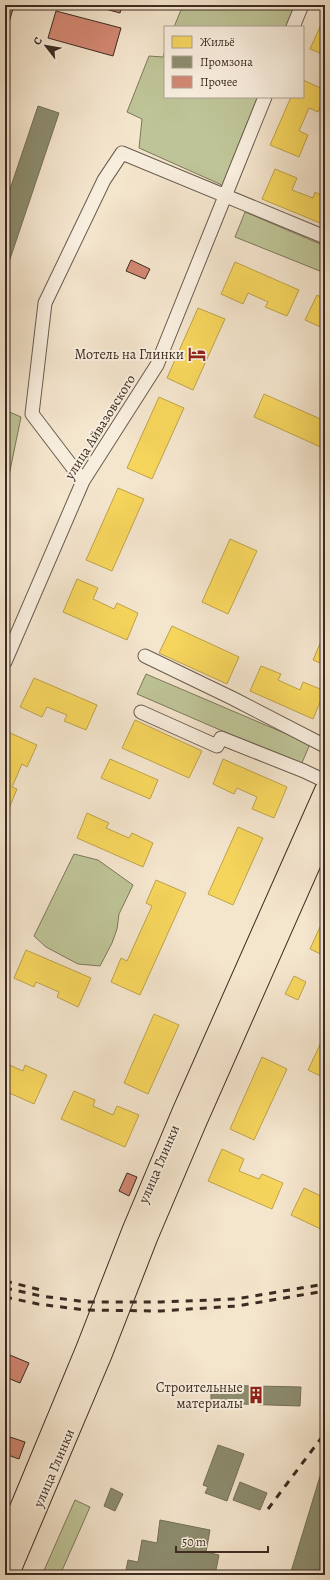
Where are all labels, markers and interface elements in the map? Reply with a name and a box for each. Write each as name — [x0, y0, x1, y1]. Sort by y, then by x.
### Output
north arrow — [26, 26, 66, 66]
legend — [164, 26, 304, 98]
text: С — [30, 34, 46, 48]
text: Жильё — [200, 34, 235, 50]
text: Промзона — [200, 54, 253, 70]
text: Прочее — [200, 74, 238, 90]
hotel icon: Мотель на Глинки — [187, 344, 207, 364]
place label: Мотель на Глинки — [75, 345, 184, 364]
street label: улица Айвазовского — [59, 371, 140, 484]
street label: улица Глинки — [134, 1122, 184, 1207]
place label: Строительные материалы — [156, 1378, 243, 1413]
building icon: Строительные материалы — [246, 1385, 266, 1405]
street label: улица Глинки — [29, 1426, 79, 1511]
scale bar — [176, 1528, 268, 1554]
text: 50 m — [182, 1534, 206, 1550]

